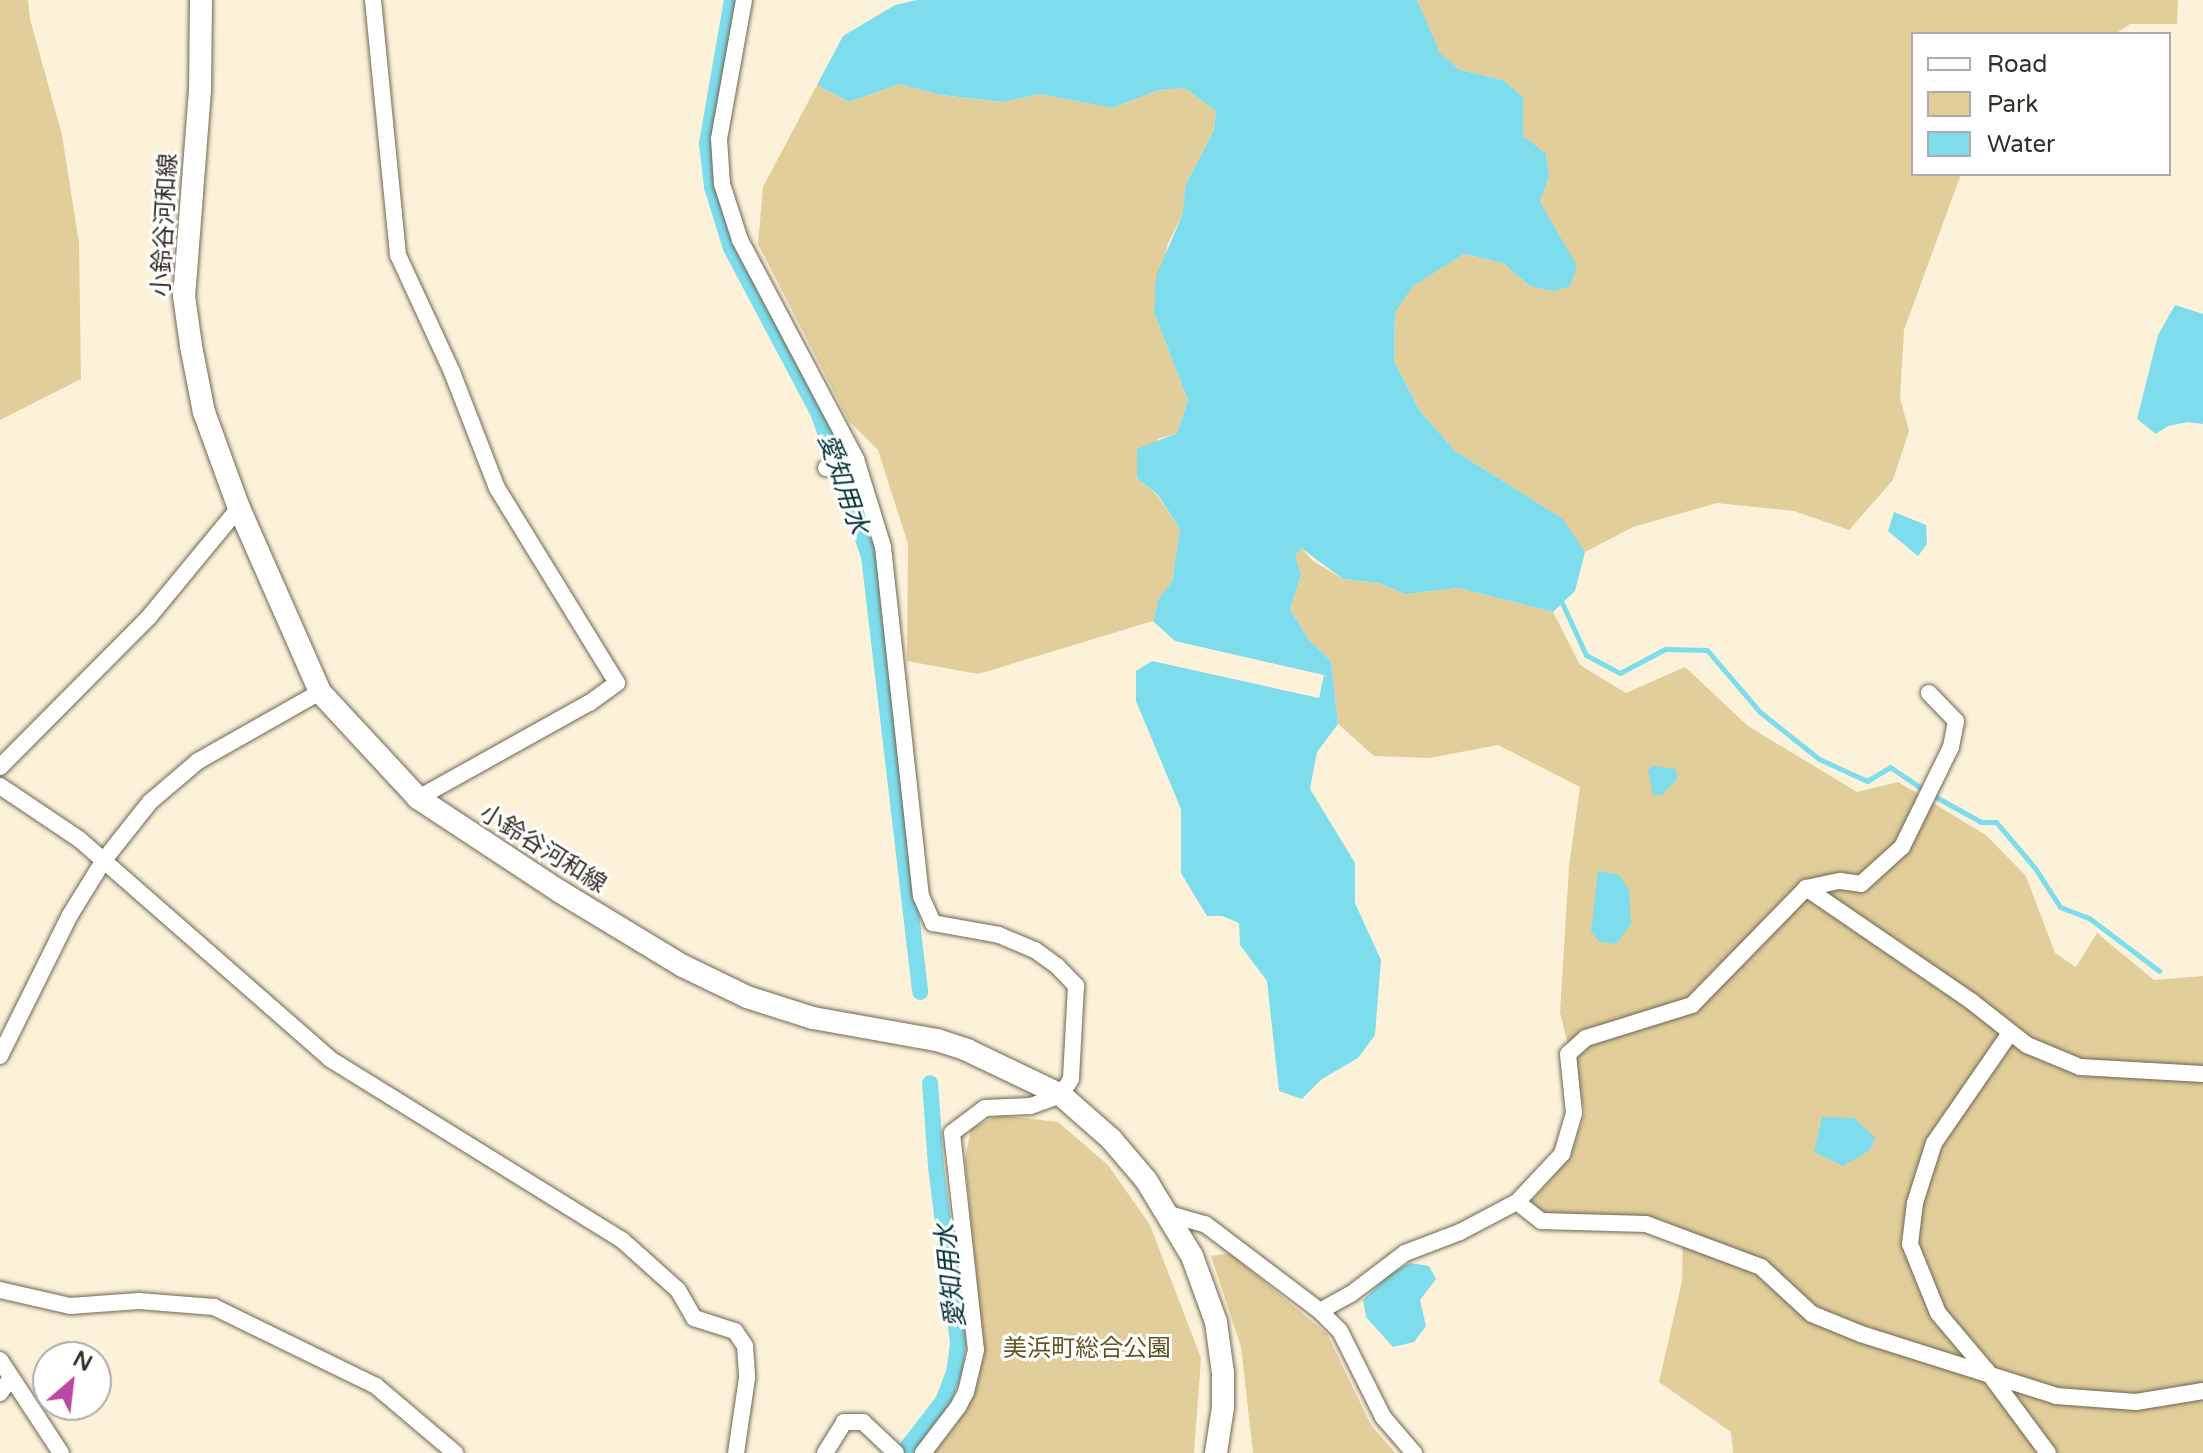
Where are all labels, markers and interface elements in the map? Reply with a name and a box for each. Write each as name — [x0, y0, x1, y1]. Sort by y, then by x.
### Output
legend — [1911, 32, 2171, 176]
text: Road — [1987, 50, 2047, 79]
text: Park — [1987, 90, 2038, 119]
text: Water — [1987, 130, 2055, 159]
street label: 小鈴谷河和線 — [147, 152, 183, 298]
water label: 愛知用水 — [811, 430, 875, 538]
street label: 小鈴谷河和線 — [474, 799, 612, 899]
water label: 愛知用水 — [930, 1223, 972, 1329]
park label: 美浜町総合公園 — [1003, 1335, 1171, 1363]
north arrow — [32, 1341, 112, 1421]
text: N — [68, 1346, 96, 1377]

